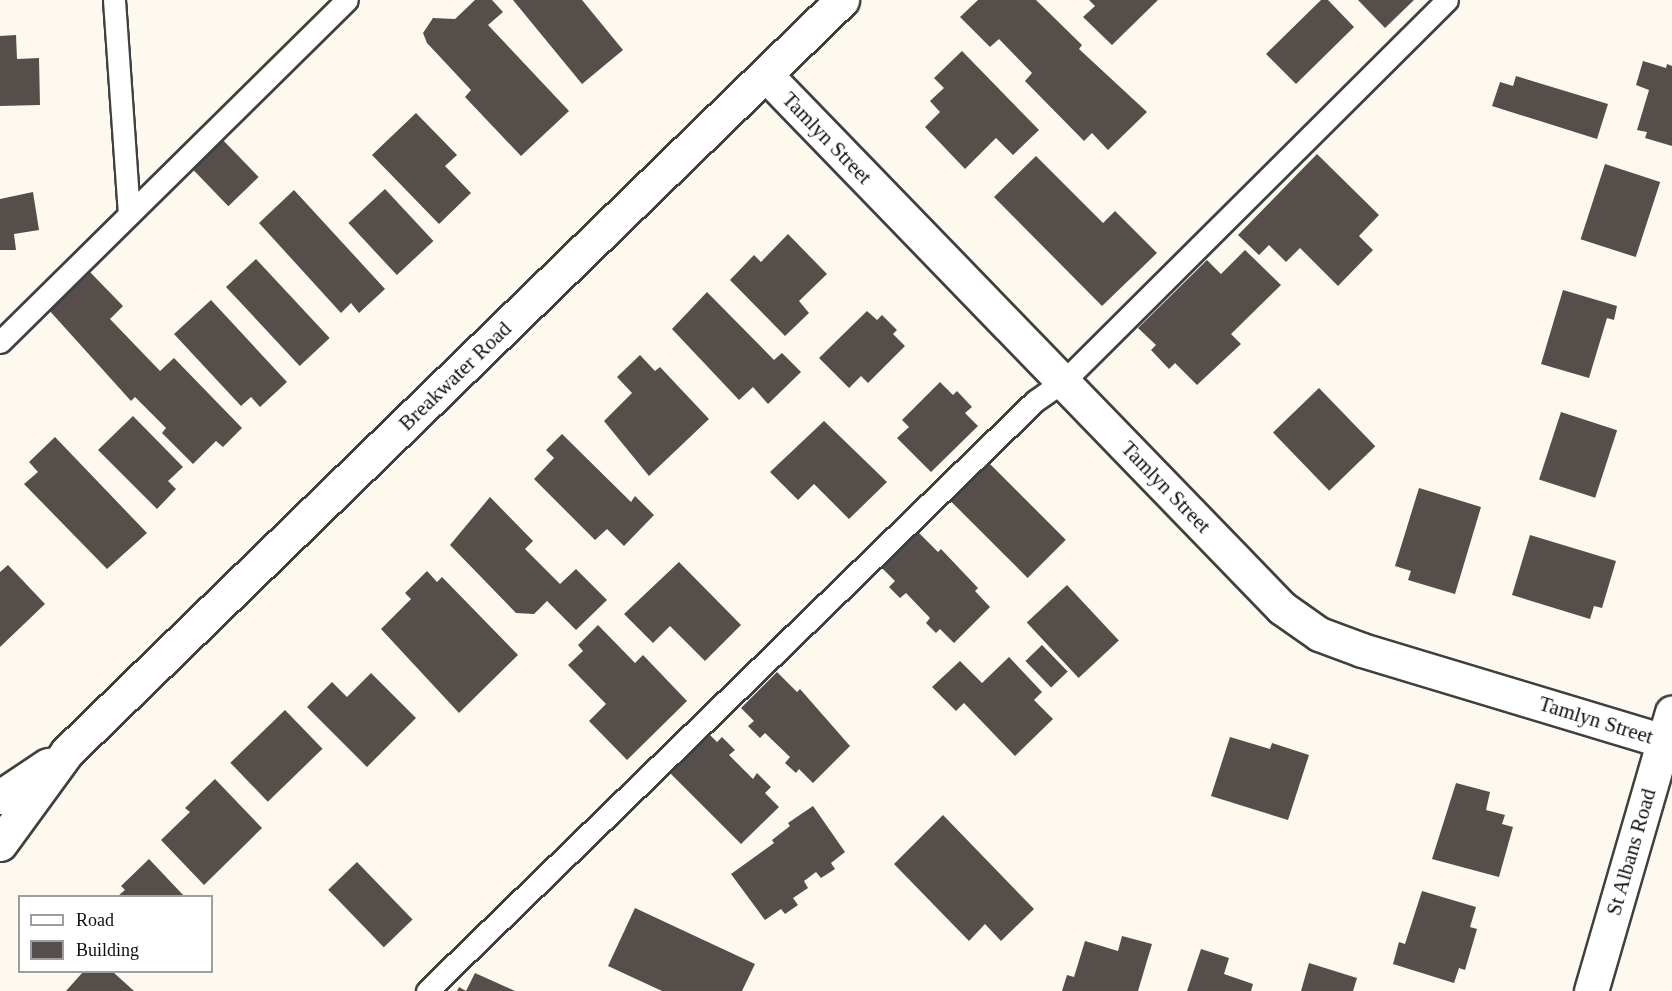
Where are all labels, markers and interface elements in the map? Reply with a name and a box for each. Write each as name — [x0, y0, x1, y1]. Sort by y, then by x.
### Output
street label: Tamlyn Street — [777, 87, 877, 189]
street label: Breakwater Road — [394, 316, 516, 436]
street label: Tamlyn Street — [1116, 436, 1216, 538]
street label: Tamlyn Street — [1536, 691, 1656, 749]
street label: St Albans Road — [1601, 785, 1661, 919]
legend — [18, 895, 213, 973]
text: Road — [76, 910, 114, 930]
text: Building — [76, 940, 139, 960]

